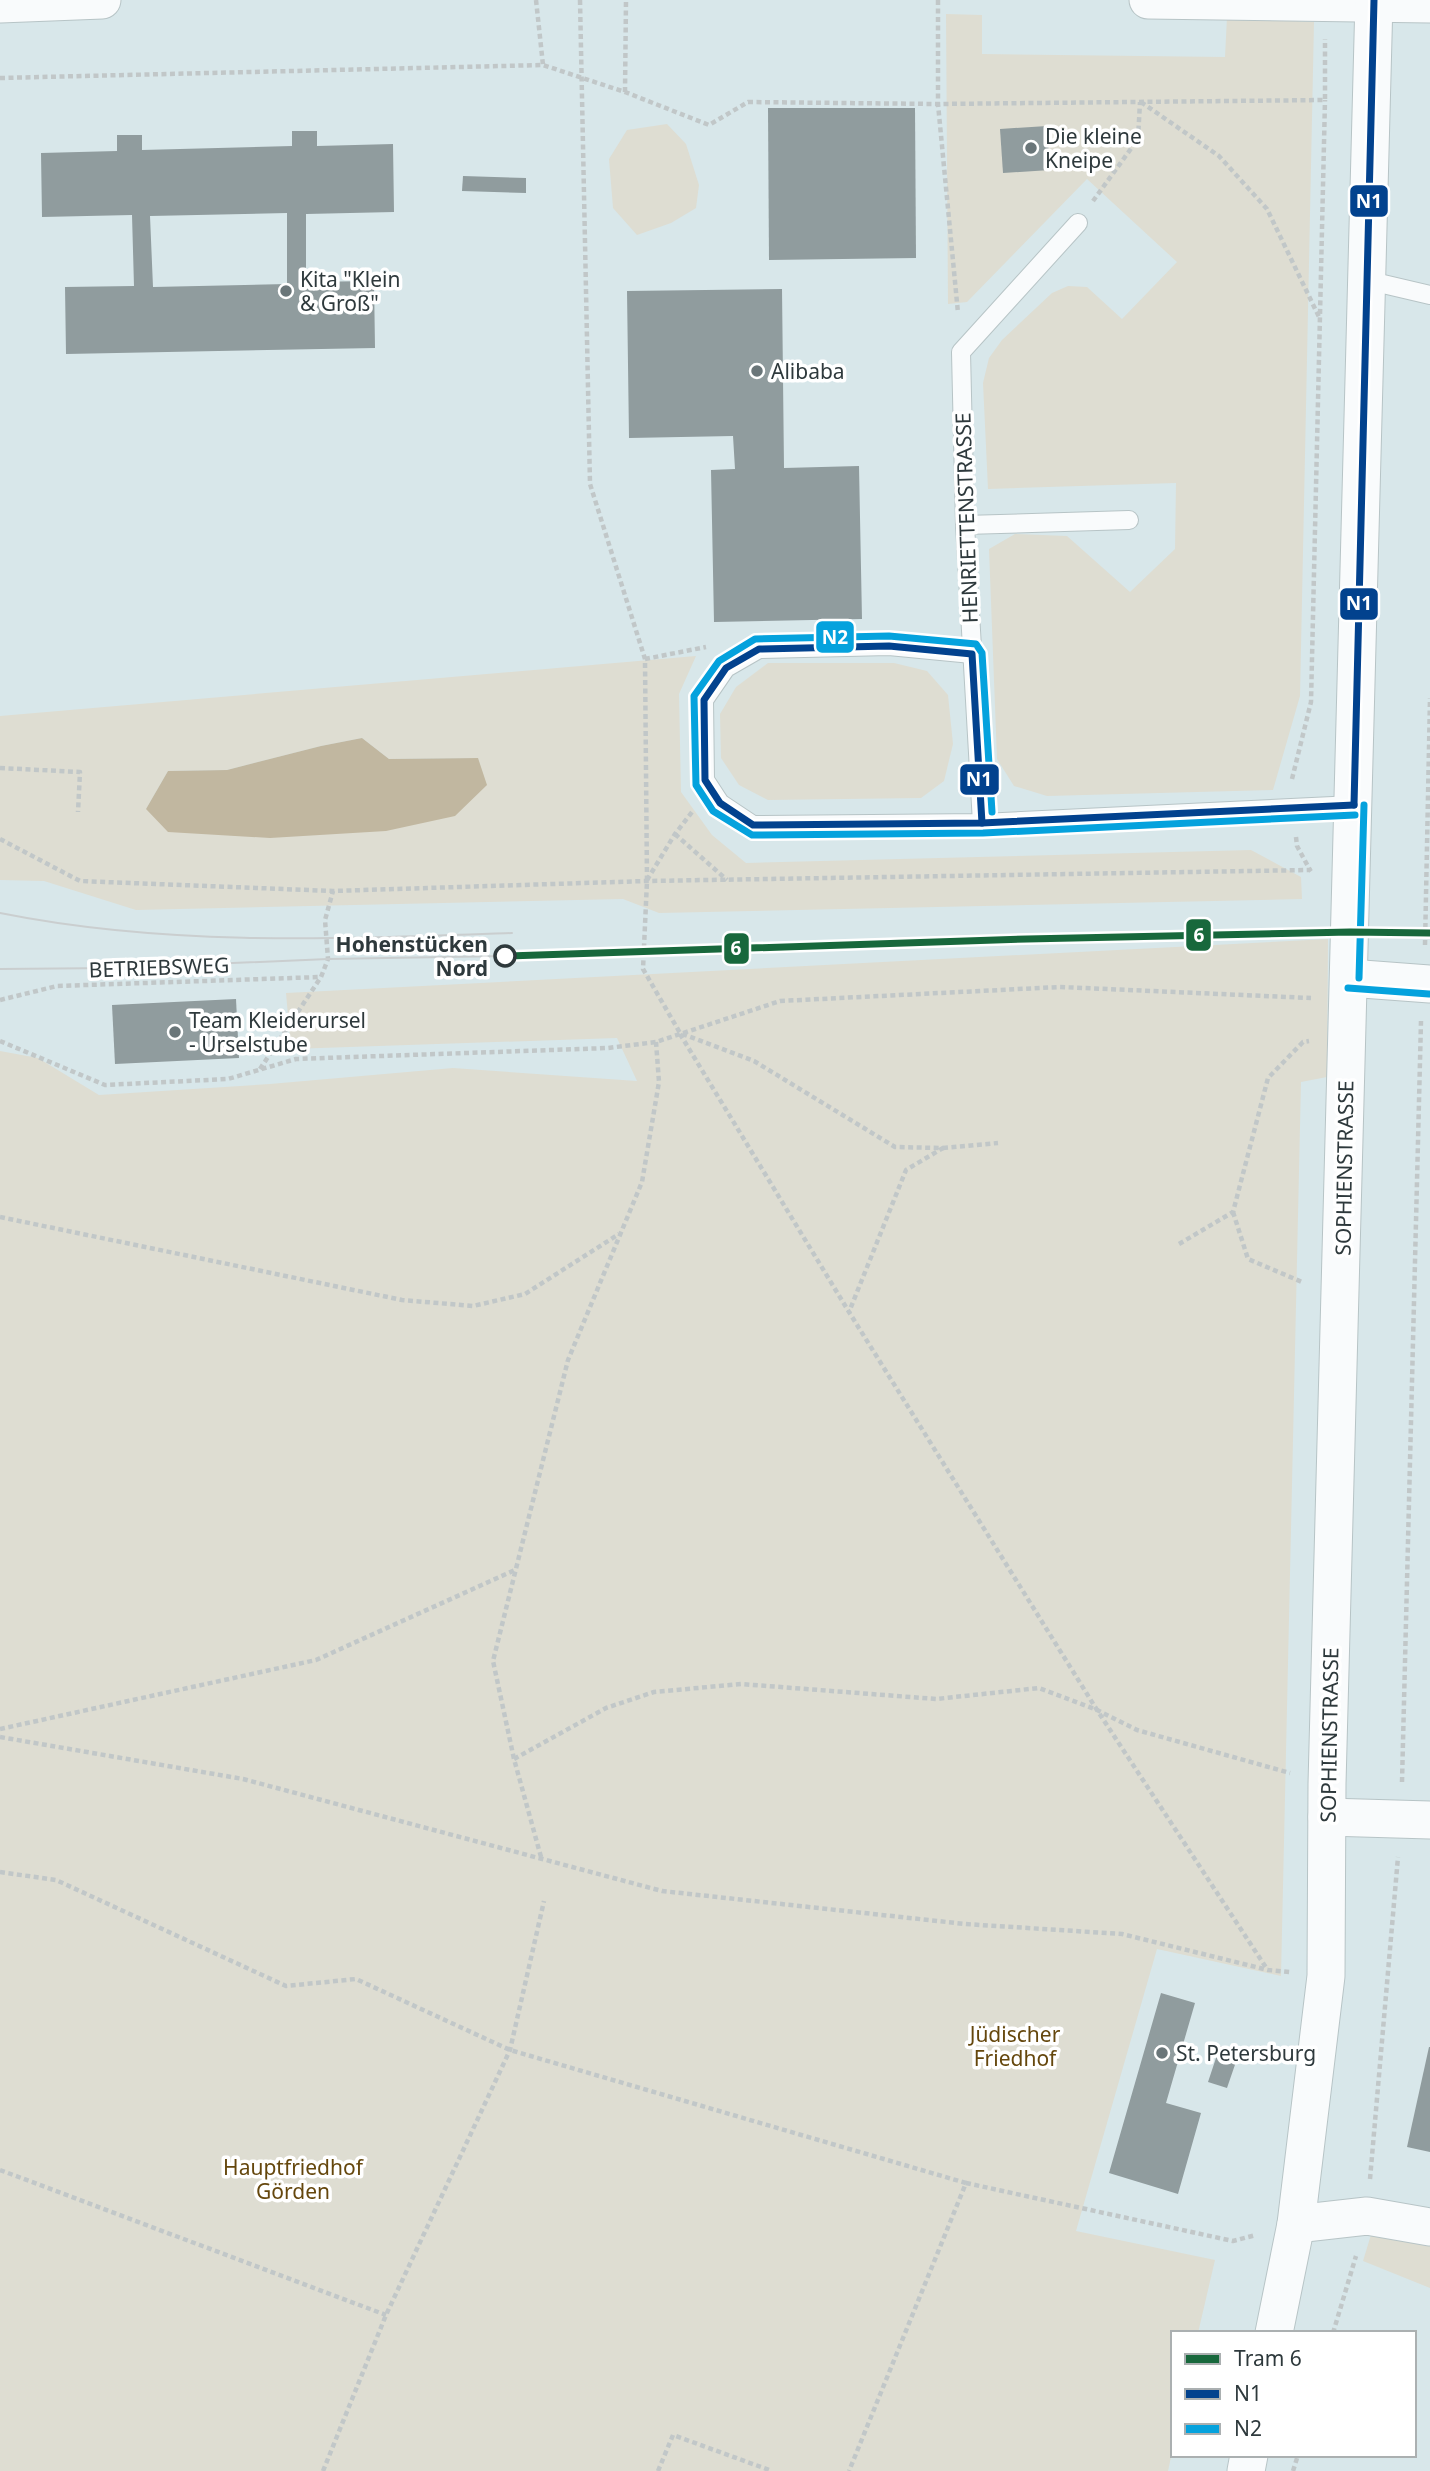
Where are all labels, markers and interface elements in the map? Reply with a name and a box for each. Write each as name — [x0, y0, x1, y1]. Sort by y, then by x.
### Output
place label: Die kleine Kneipe — [1045, 122, 1142, 174]
marker: Die kleine Kneipe — [1023, 140, 1039, 156]
line badge: N1 — [1349, 184, 1389, 218]
text: N1 — [1356, 188, 1382, 214]
place label: Kita "Klein & Groß" — [300, 265, 400, 317]
marker: Kita "Klein & Groß" — [278, 283, 294, 299]
place label: Alibaba — [771, 357, 845, 385]
marker: Alibaba — [749, 363, 765, 379]
street label: HENRIETTENSTRASSE — [948, 412, 984, 624]
line badge: N1 — [1339, 587, 1379, 621]
text: N1 — [1346, 590, 1372, 616]
line badge: N2 — [815, 620, 855, 654]
text: N2 — [822, 624, 848, 650]
line badge: N1 — [959, 763, 1000, 796]
text: N1 — [966, 766, 992, 792]
line badge: 6 — [1185, 918, 1212, 952]
text: 6 — [1194, 922, 1205, 948]
place label: Hohenstücken Nord — [336, 930, 488, 982]
line badge: 6 — [723, 932, 750, 965]
text: 6 — [731, 935, 742, 961]
marker: Hohenstücken Nord — [494, 945, 516, 967]
street label: BETRIEBSWEG — [88, 951, 230, 983]
place label: Team Kleiderursel - Urselstube — [189, 1006, 366, 1058]
marker: Team Kleiderursel - Urselstube — [167, 1024, 183, 1040]
street label: SOPHIENSTRASSE — [1328, 1080, 1360, 1256]
street label: SOPHIENSTRASSE — [1313, 1647, 1345, 1823]
park label: Jüdischer Friedhof — [968, 2020, 1061, 2072]
place label: St. Petersburg — [1176, 2039, 1316, 2067]
marker: St. Petersburg — [1154, 2045, 1170, 2061]
park label: Hauptfriedhof Görden — [223, 2153, 365, 2205]
legend — [1171, 2331, 1416, 2457]
text: Tram 6 — [1234, 2344, 1302, 2372]
text: N1 — [1234, 2379, 1262, 2407]
text: N2 — [1234, 2414, 1262, 2442]

